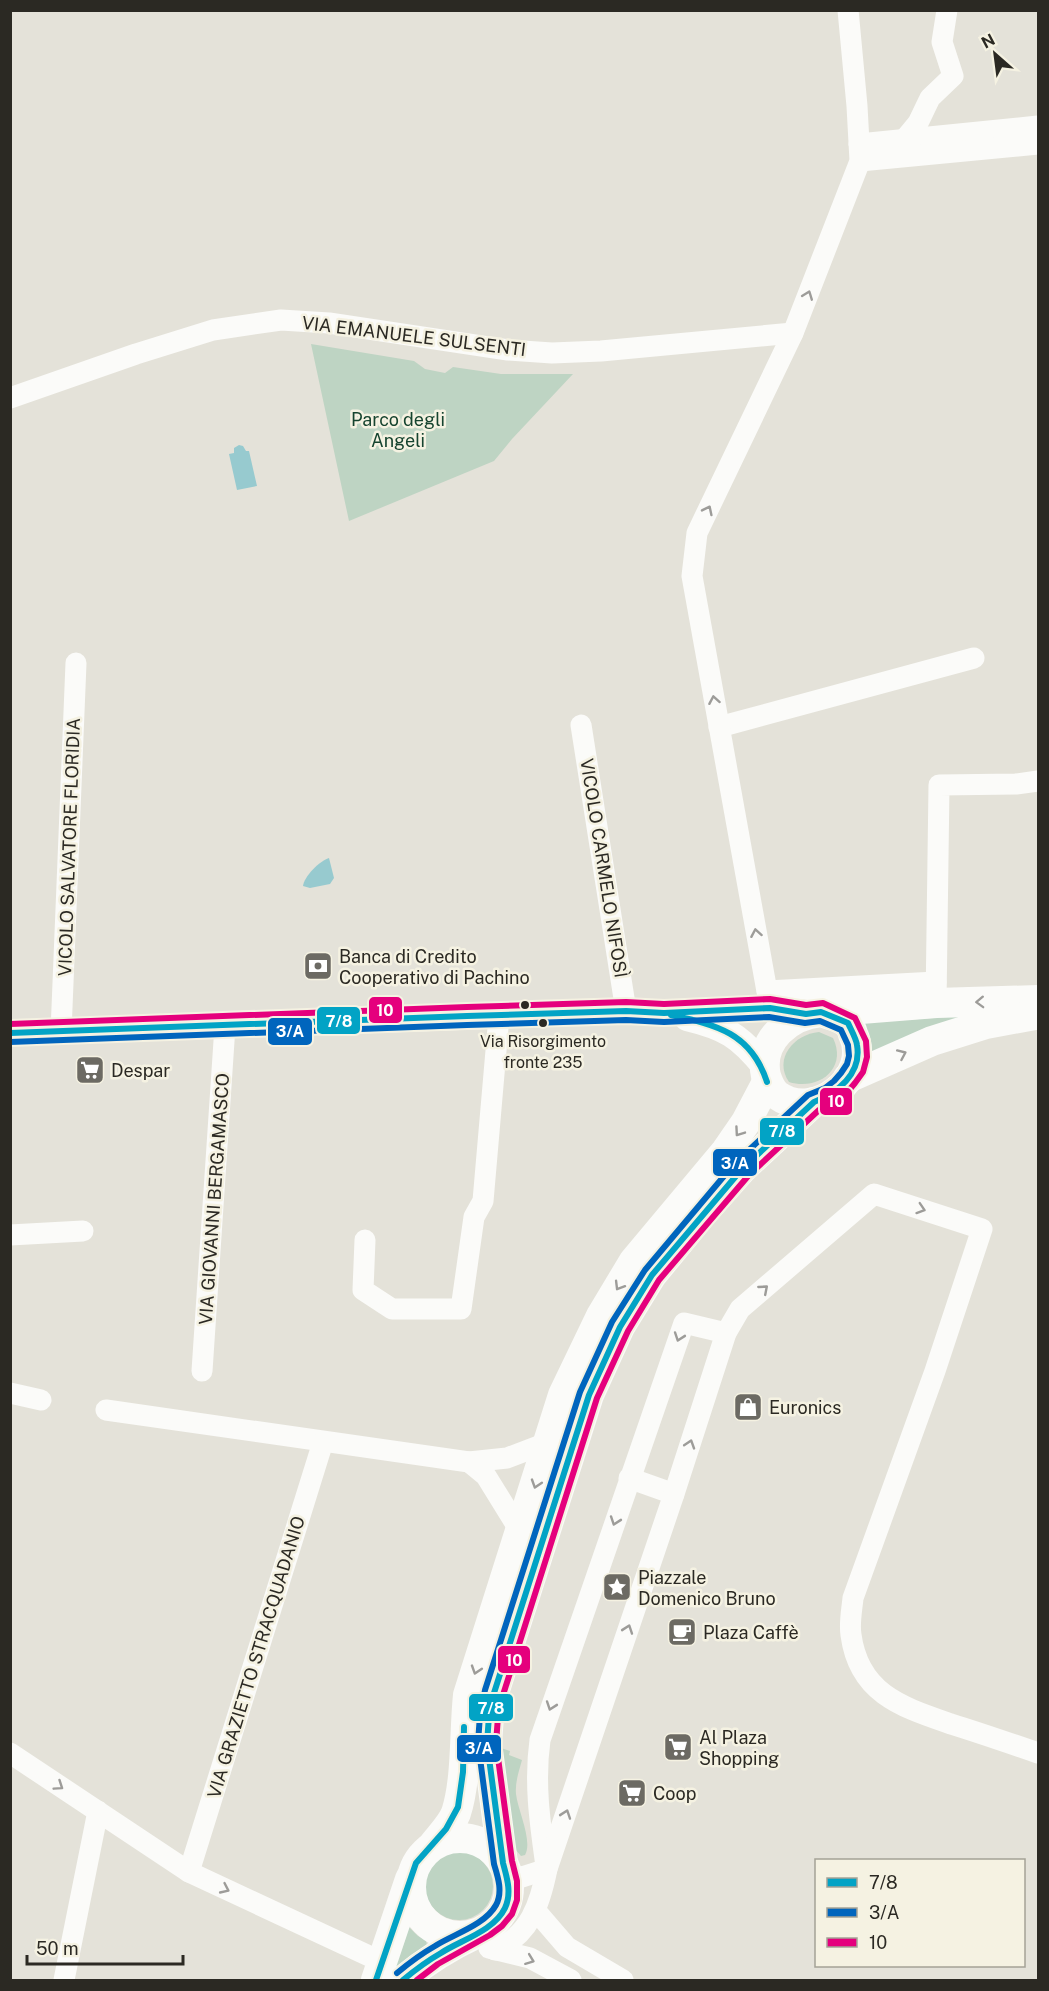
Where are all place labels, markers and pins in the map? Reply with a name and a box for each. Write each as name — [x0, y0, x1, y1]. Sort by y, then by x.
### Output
place label: Banca di Credito Cooperativo di Pachino — [339, 946, 530, 988]
bank icon: Banca di Credito Cooperativo di Pachino — [302, 950, 334, 982]
unlabelled marker — [519, 999, 531, 1011]
marker: Via Risorgimento fronte 235 — [537, 1017, 549, 1029]
place label: Via Risorgimento fronte 235 — [480, 1032, 606, 1072]
supermarket icon: Despar — [74, 1054, 106, 1086]
place label: Despar — [111, 1060, 170, 1081]
shop icon: Euronics — [732, 1391, 764, 1423]
place label: Euronics — [769, 1397, 841, 1418]
place label: Piazzale Domenico Bruno — [638, 1567, 776, 1609]
place icon: Piazzale Domenico Bruno — [601, 1571, 633, 1603]
cafe icon: Plaza Caffè — [666, 1616, 698, 1648]
place label: Plaza Caffè — [703, 1622, 799, 1643]
place label: Al Plaza Shopping — [699, 1727, 779, 1769]
supermarket icon: Al Plaza Shopping — [662, 1731, 694, 1763]
supermarket icon: Coop — [616, 1777, 648, 1809]
place label: Coop — [653, 1783, 696, 1804]

